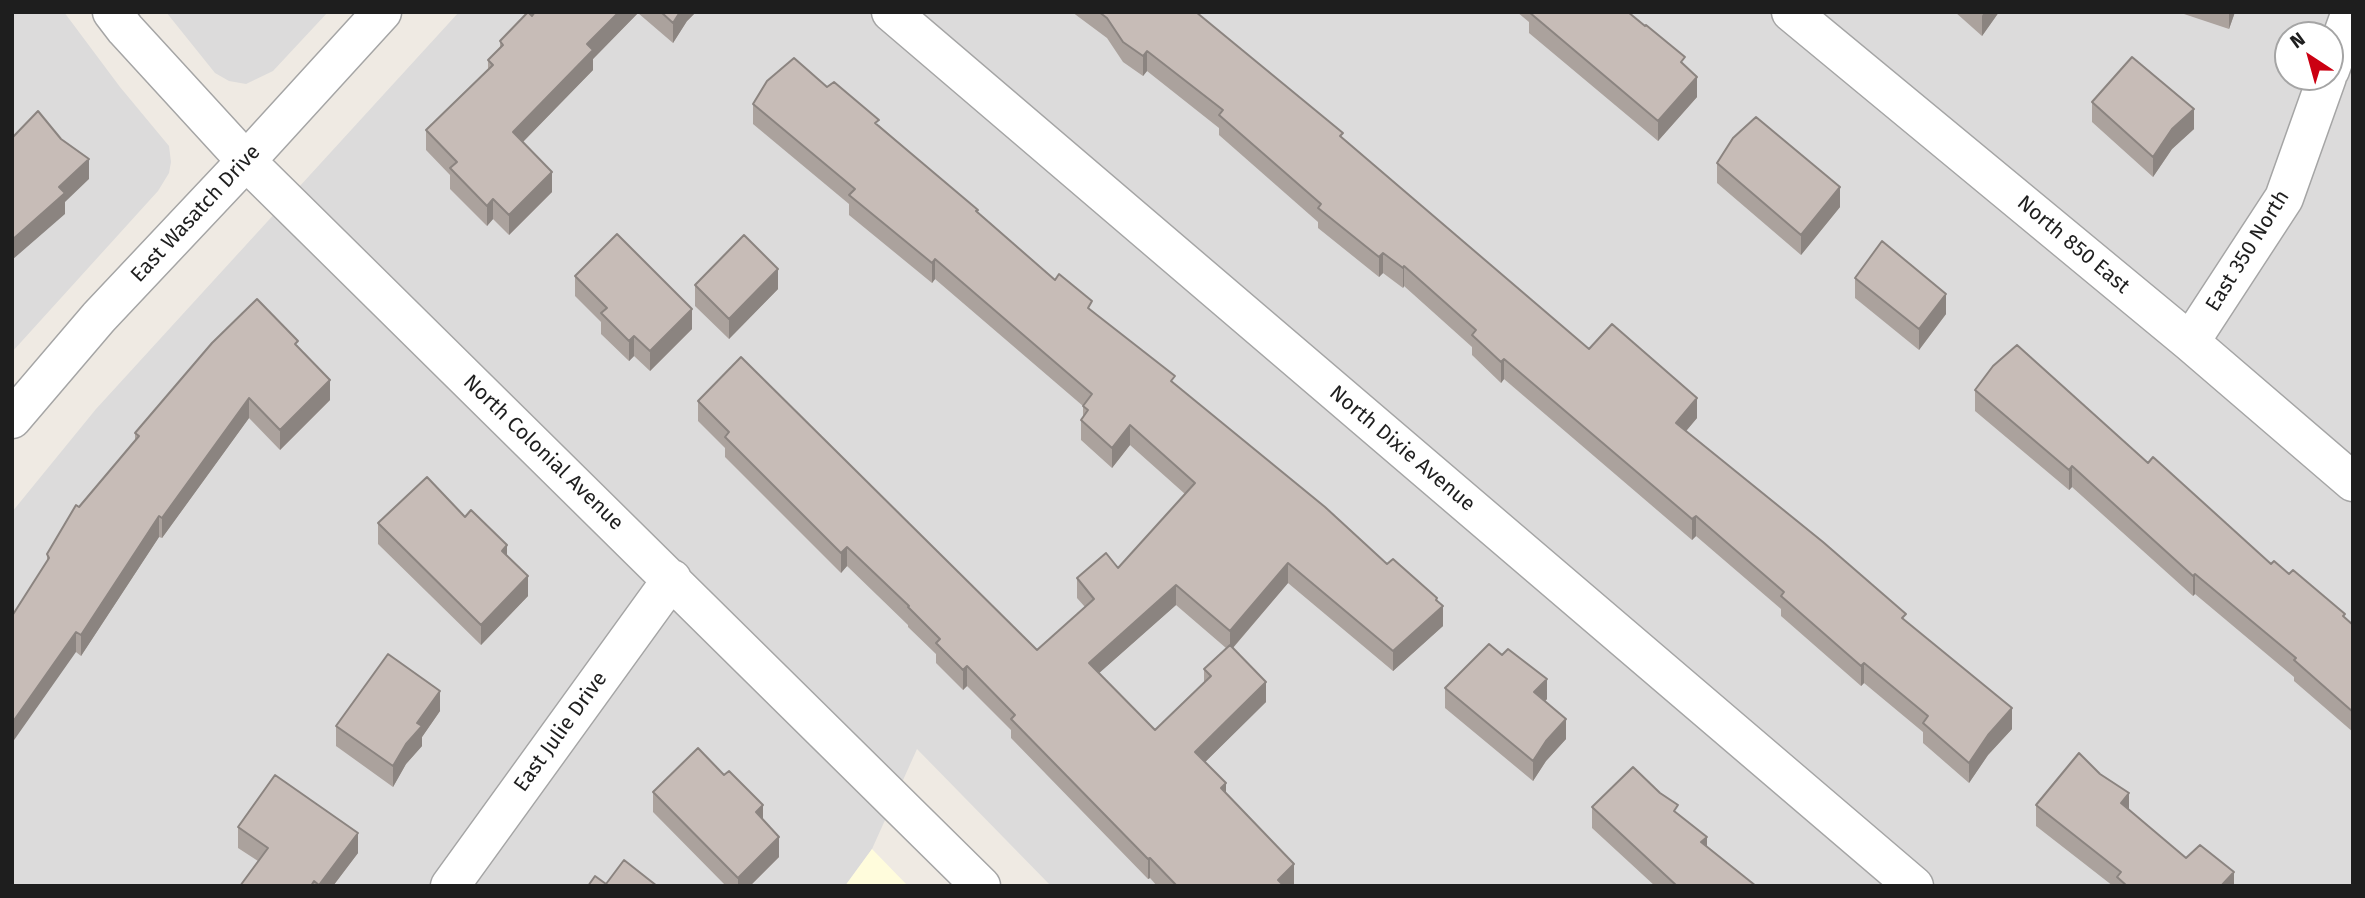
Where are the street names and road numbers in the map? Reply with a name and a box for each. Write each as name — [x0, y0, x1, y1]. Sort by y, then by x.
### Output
street label: East Wasatch Drive — [126, 140, 266, 288]
street label: East 350 North — [2201, 186, 2295, 316]
street label: North 850 East — [2012, 191, 2134, 299]
street label: North Colonial Avenue — [458, 370, 628, 536]
street label: North Dixie Avenue — [1324, 381, 1480, 517]
street label: East Julie Drive — [509, 667, 613, 797]

